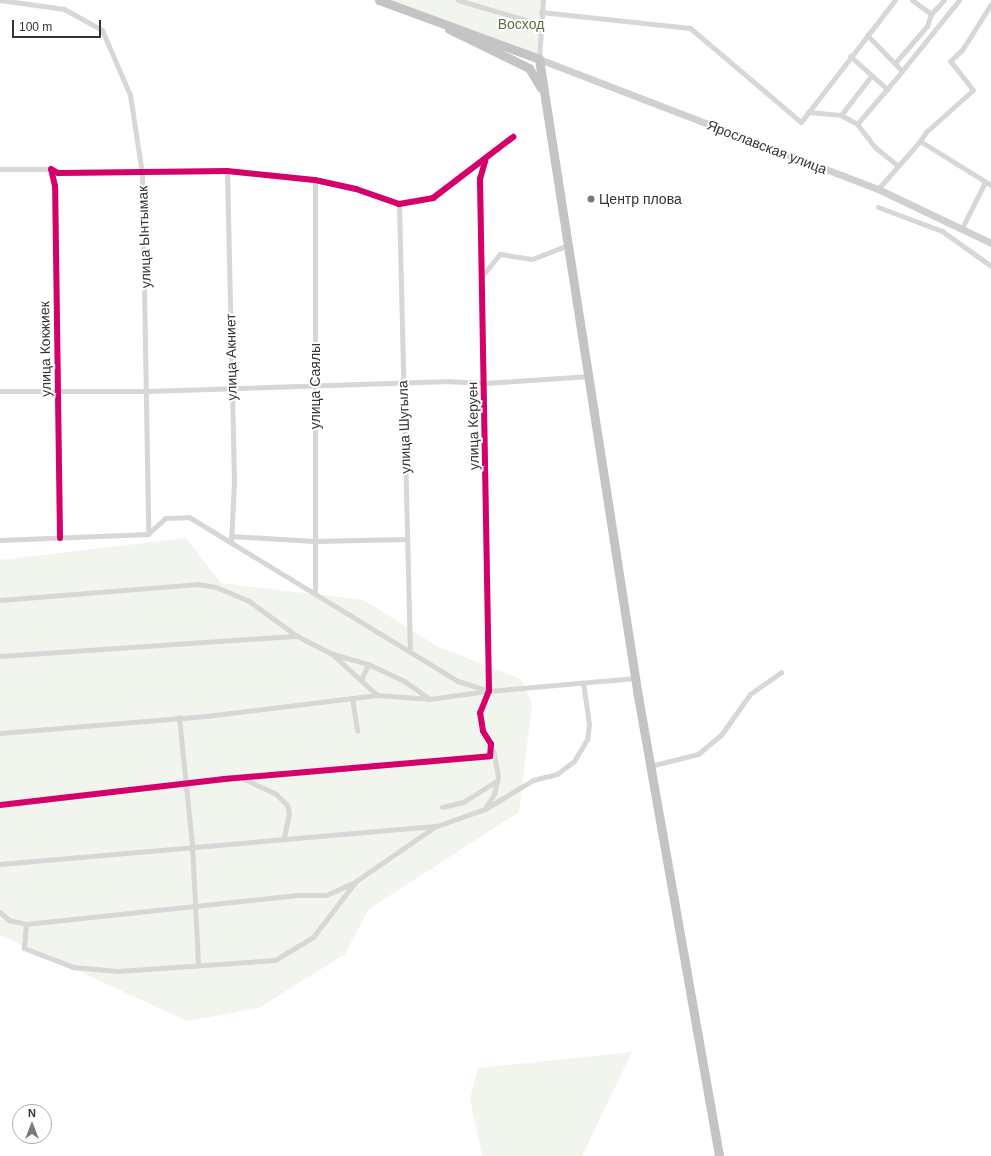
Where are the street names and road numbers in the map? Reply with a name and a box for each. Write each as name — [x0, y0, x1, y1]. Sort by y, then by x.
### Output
street label: Ярославская улица — [705, 116, 829, 178]
street label: улица Ынтымак — [134, 185, 154, 289]
street label: улица Кокжиек — [36, 301, 54, 397]
street label: улица Акниет — [222, 313, 240, 401]
street label: улица Саялы — [307, 343, 323, 429]
street label: улица Шугыла — [394, 380, 414, 474]
street label: улица Керуен — [464, 382, 482, 470]

